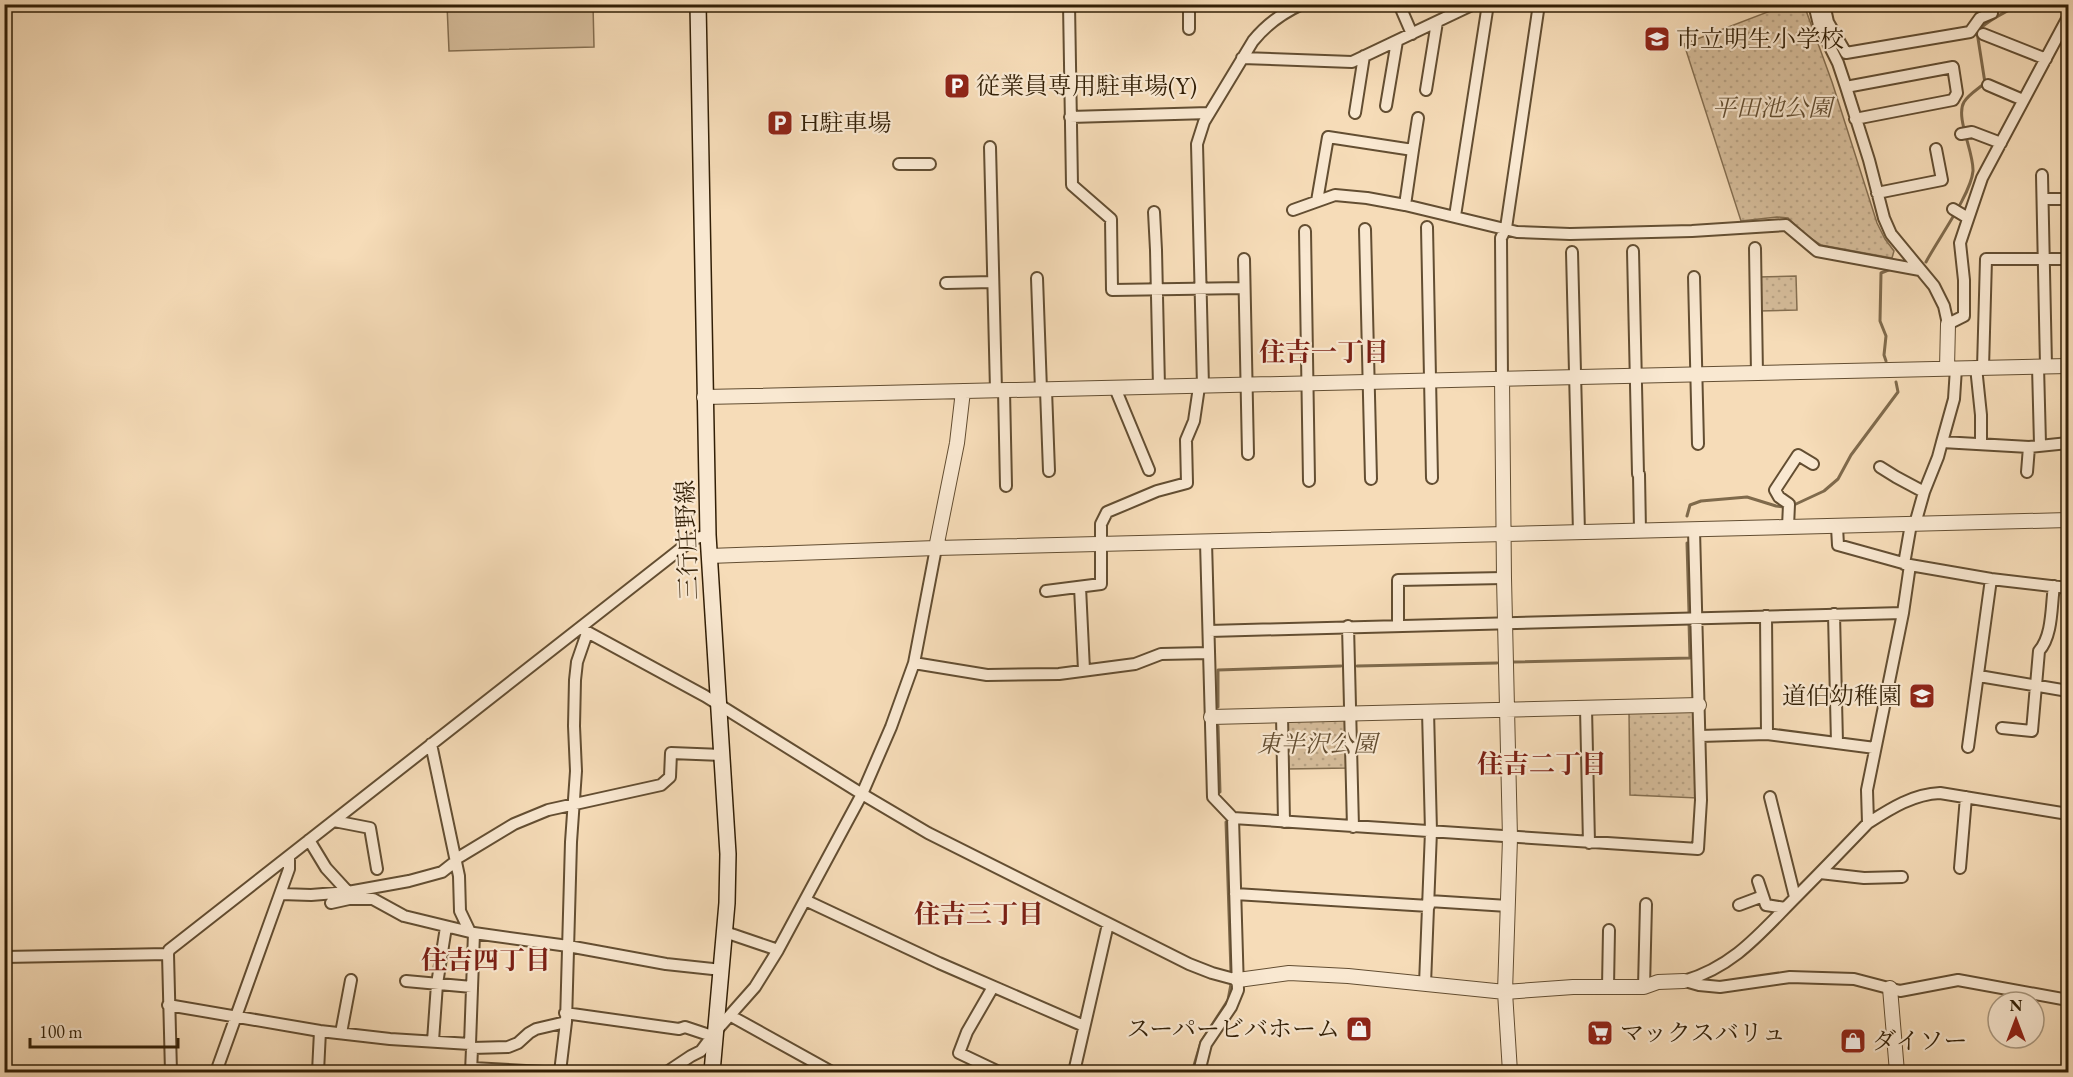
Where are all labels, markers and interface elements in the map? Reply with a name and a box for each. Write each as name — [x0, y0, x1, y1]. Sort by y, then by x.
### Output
place label: 市立明生小学校 — [1676, 23, 1844, 54]
school or university icon: 市立明生小学校 — [1642, 24, 1672, 54]
place label: 従業員専用駐車場(Y) — [976, 70, 1197, 101]
parking icon: 従業員専用駐車場(Y) — [942, 71, 972, 101]
park label: 平田池公園 — [1712, 92, 1836, 123]
place label: H駐車場 — [800, 107, 891, 138]
parking icon: H駐車場 — [765, 108, 795, 138]
district label: 住吉一丁目 — [1259, 335, 1389, 369]
street label: 三行庄野線 — [669, 480, 704, 601]
place label: 道伯幼稚園 — [1782, 680, 1902, 711]
school or university icon: 道伯幼稚園 — [1907, 681, 1937, 711]
park label: 東半沢公園 — [1257, 728, 1381, 759]
district label: 住吉二丁目 — [1477, 747, 1607, 781]
district label: 住吉三丁目 — [914, 897, 1044, 931]
district label: 住吉四丁目 — [421, 943, 551, 977]
north arrow — [1986, 990, 2046, 1050]
text: N — [2010, 995, 2023, 1016]
scale bar — [30, 1011, 178, 1049]
place label: スーパービバホーム — [1126, 1013, 1340, 1044]
shop icon: スーパービバホーム — [1344, 1014, 1374, 1044]
place label: マックスバリュ — [1620, 1017, 1786, 1048]
supermarket icon: マックスバリュ — [1585, 1018, 1615, 1048]
text: 100 m — [39, 1020, 83, 1043]
place label: ダイソー — [1872, 1025, 1968, 1056]
shop icon: ダイソー — [1838, 1026, 1868, 1056]

